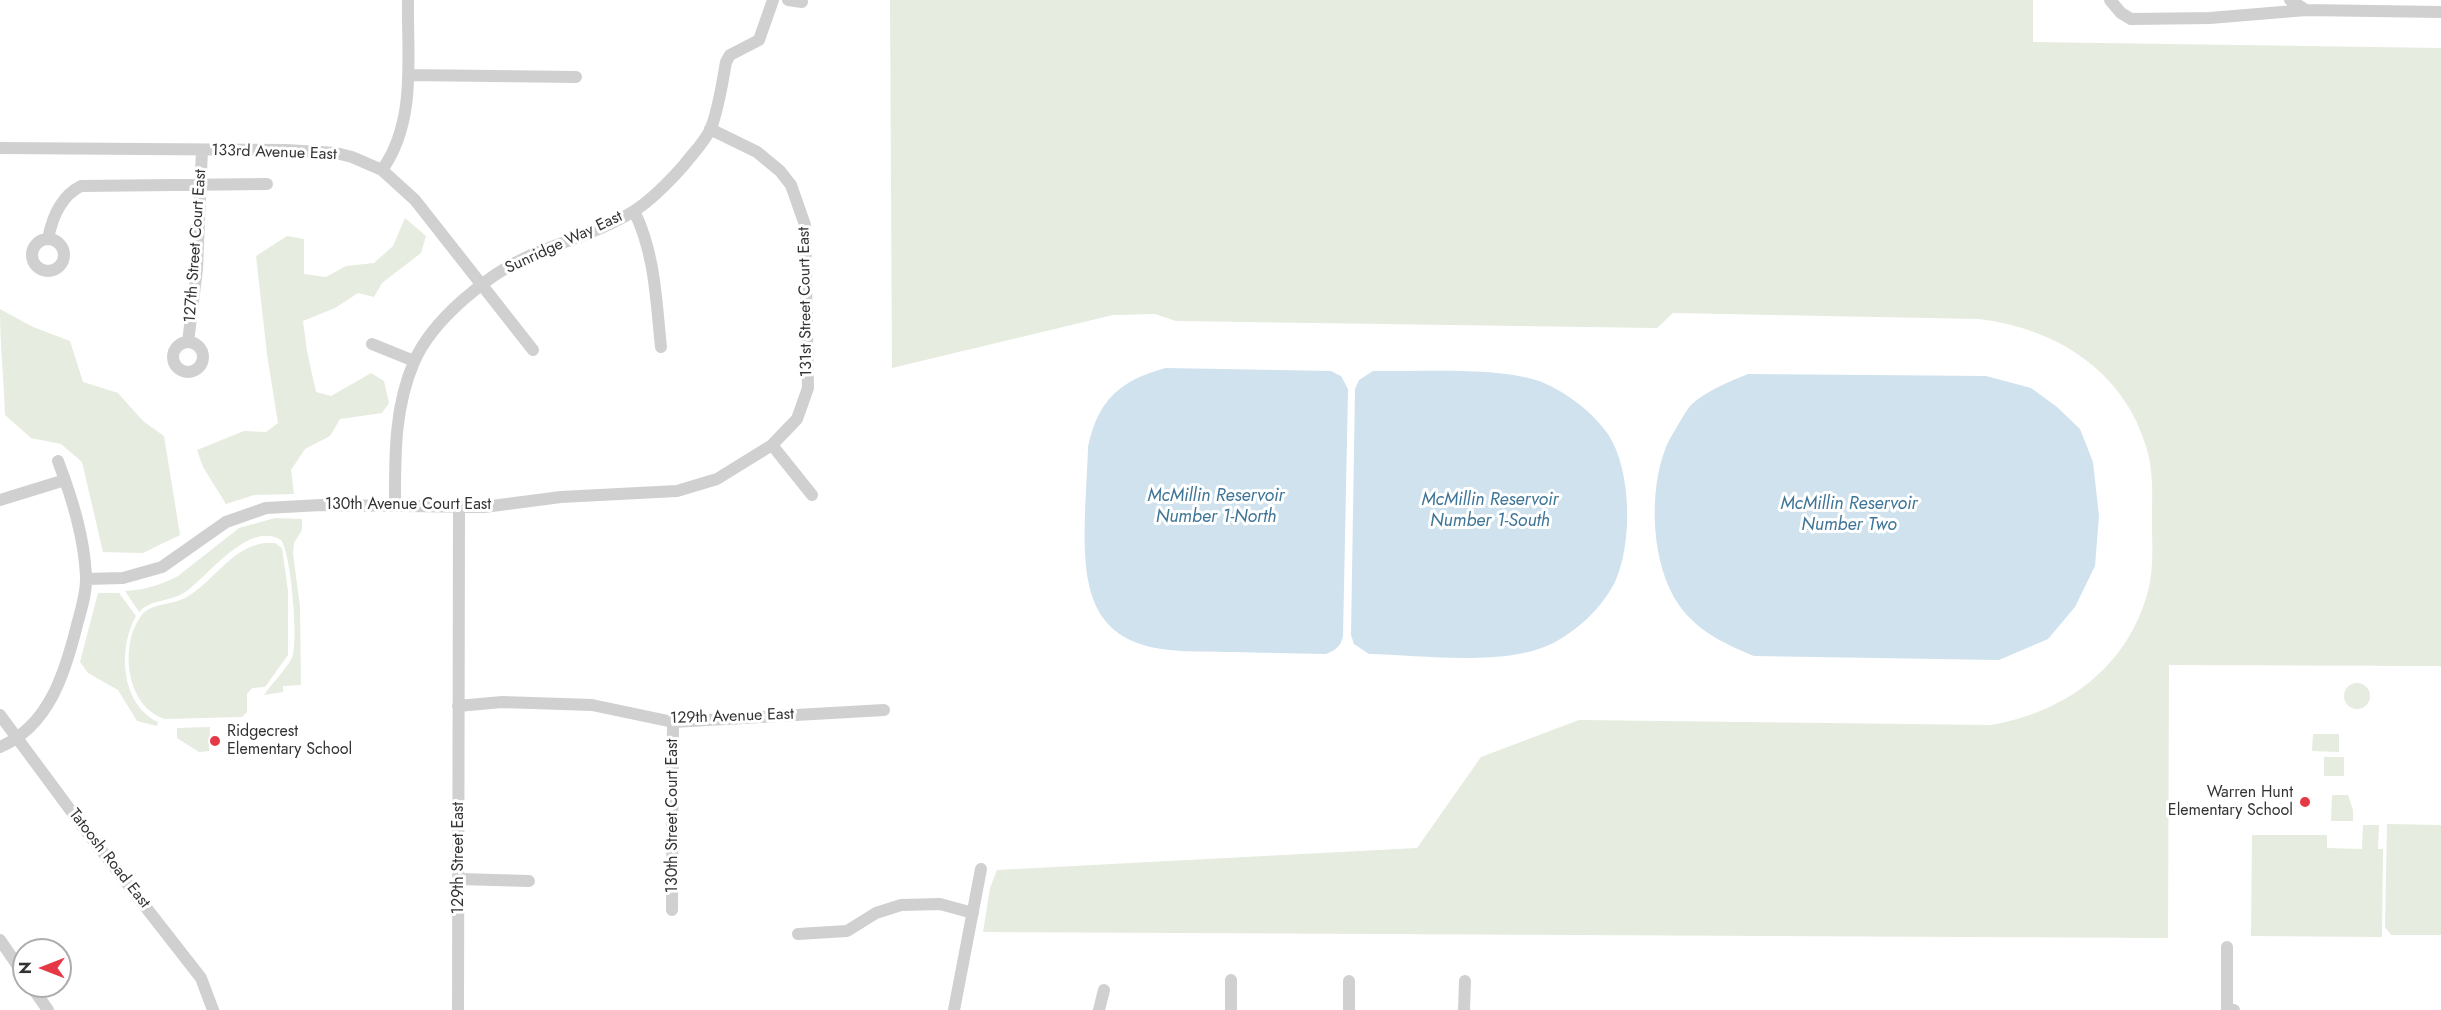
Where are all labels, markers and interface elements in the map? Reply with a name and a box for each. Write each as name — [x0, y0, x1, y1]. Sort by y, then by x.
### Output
street label: 133rd Avenue East — [211, 141, 337, 165]
street label: 127th Street Court East — [181, 169, 211, 323]
street label: Sunridge Way East — [502, 207, 626, 279]
street label: 131st Street Court East — [795, 227, 817, 377]
water label: McMillin Reservoir Number 1-North — [1147, 486, 1285, 528]
water label: McMillin Reservoir Number 1-South — [1421, 490, 1559, 532]
water label: McMillin Reservoir Number Two — [1780, 494, 1918, 536]
street label: 130th Avenue Court East — [325, 495, 491, 515]
street label: 129th Avenue East — [670, 705, 794, 729]
place label: Ridgecrest Elementary School — [227, 722, 352, 760]
marker: Ridgecrest Elementary School — [208, 734, 222, 748]
street label: 130th Street Court East — [663, 739, 683, 893]
place label: Warren Hunt Elementary School — [2168, 783, 2293, 821]
marker: Warren Hunt Elementary School — [2298, 795, 2312, 809]
street label: 129th Street East — [449, 802, 469, 914]
street label: Tatoosh Road East — [64, 806, 154, 912]
north arrow — [12, 938, 72, 998]
text: N — [14, 962, 37, 974]

